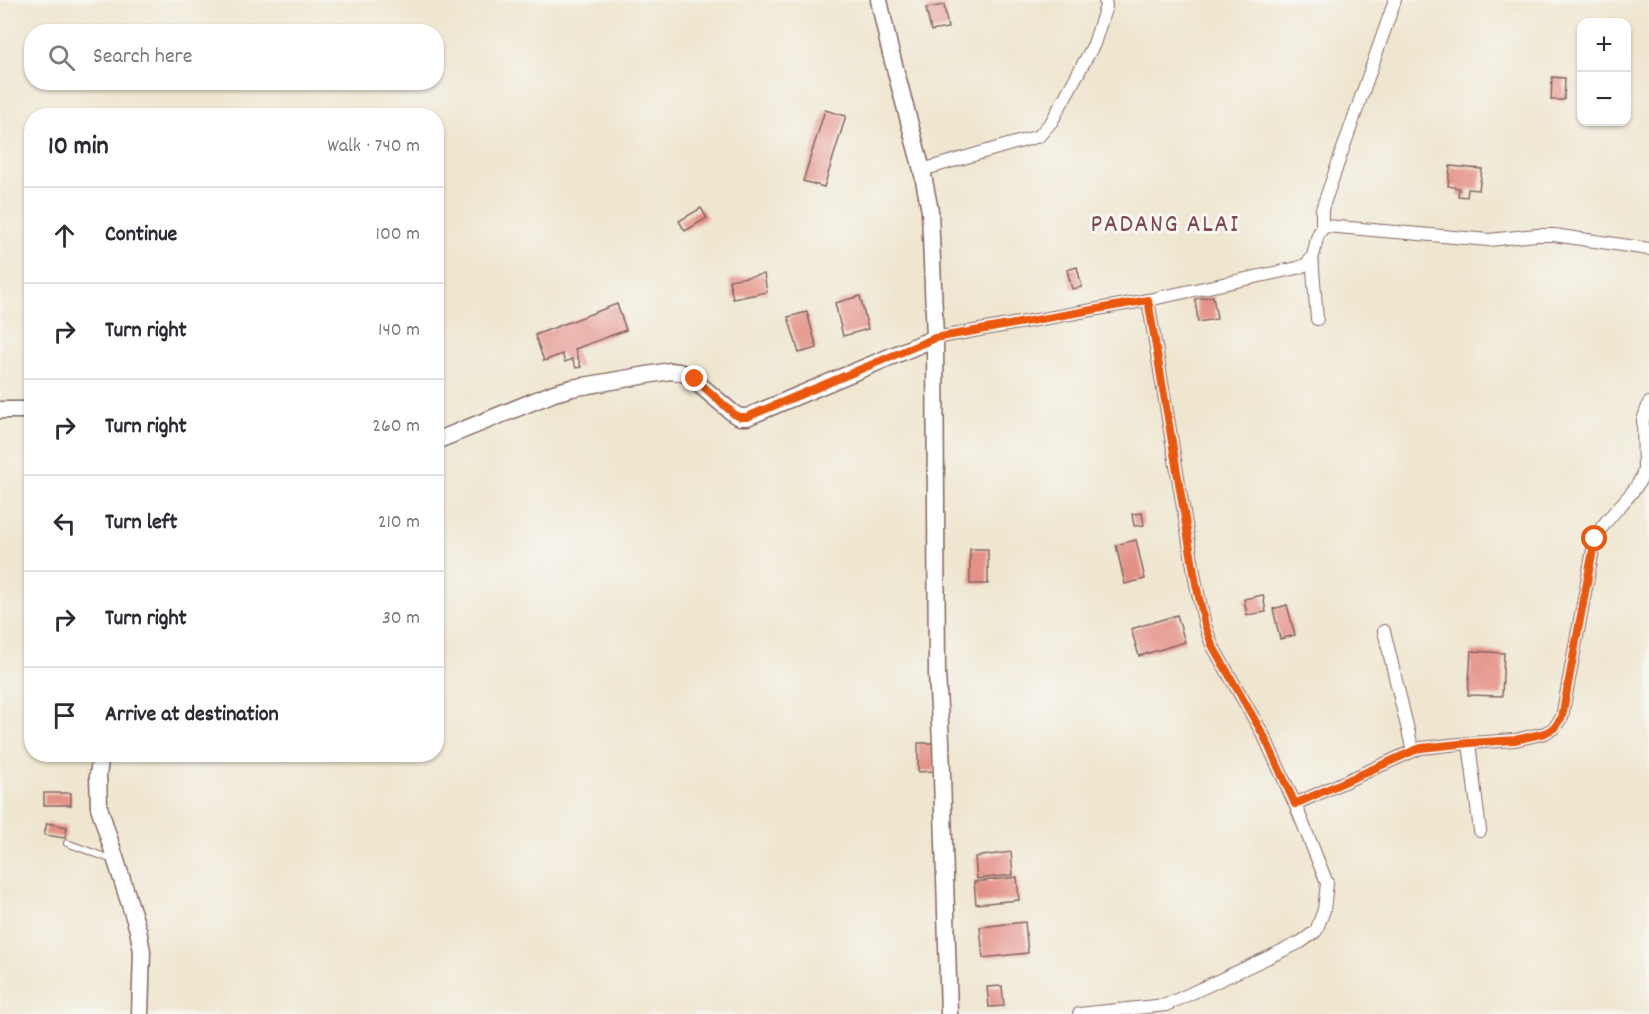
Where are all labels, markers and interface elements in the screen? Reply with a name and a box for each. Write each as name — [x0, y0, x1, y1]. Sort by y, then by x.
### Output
map controls — [1577, 18, 1631, 126]
button: + — [1577, 18, 1631, 72]
search box — [24, 24, 444, 90]
icon: search — [45, 41, 78, 74]
text: Search here — [93, 42, 192, 73]
button: − — [1577, 72, 1631, 126]
text: 10 min — [48, 129, 108, 166]
text: Walk · 740 m — [327, 133, 420, 161]
district label: PADANG ALAI — [1090, 207, 1240, 244]
icon: ahead — [48, 219, 81, 252]
text: Continue — [105, 220, 177, 251]
text: 100 m — [376, 221, 420, 249]
icon: right — [48, 315, 81, 348]
text: Turn right — [105, 316, 187, 347]
text: 140 m — [378, 317, 420, 345]
route end — [681, 365, 707, 391]
icon: right — [48, 411, 81, 444]
text: Turn right — [105, 412, 187, 443]
text: 260 m — [372, 413, 420, 441]
icon: left — [48, 507, 81, 540]
text: Turn left — [105, 508, 177, 539]
text: 210 m — [378, 509, 420, 537]
route start — [1581, 525, 1607, 551]
icon: right — [48, 603, 81, 636]
text: Turn right — [105, 604, 187, 635]
text: 30 m — [382, 605, 420, 633]
icon: arrive — [48, 699, 81, 732]
text: Arrive at destination — [105, 700, 279, 731]

